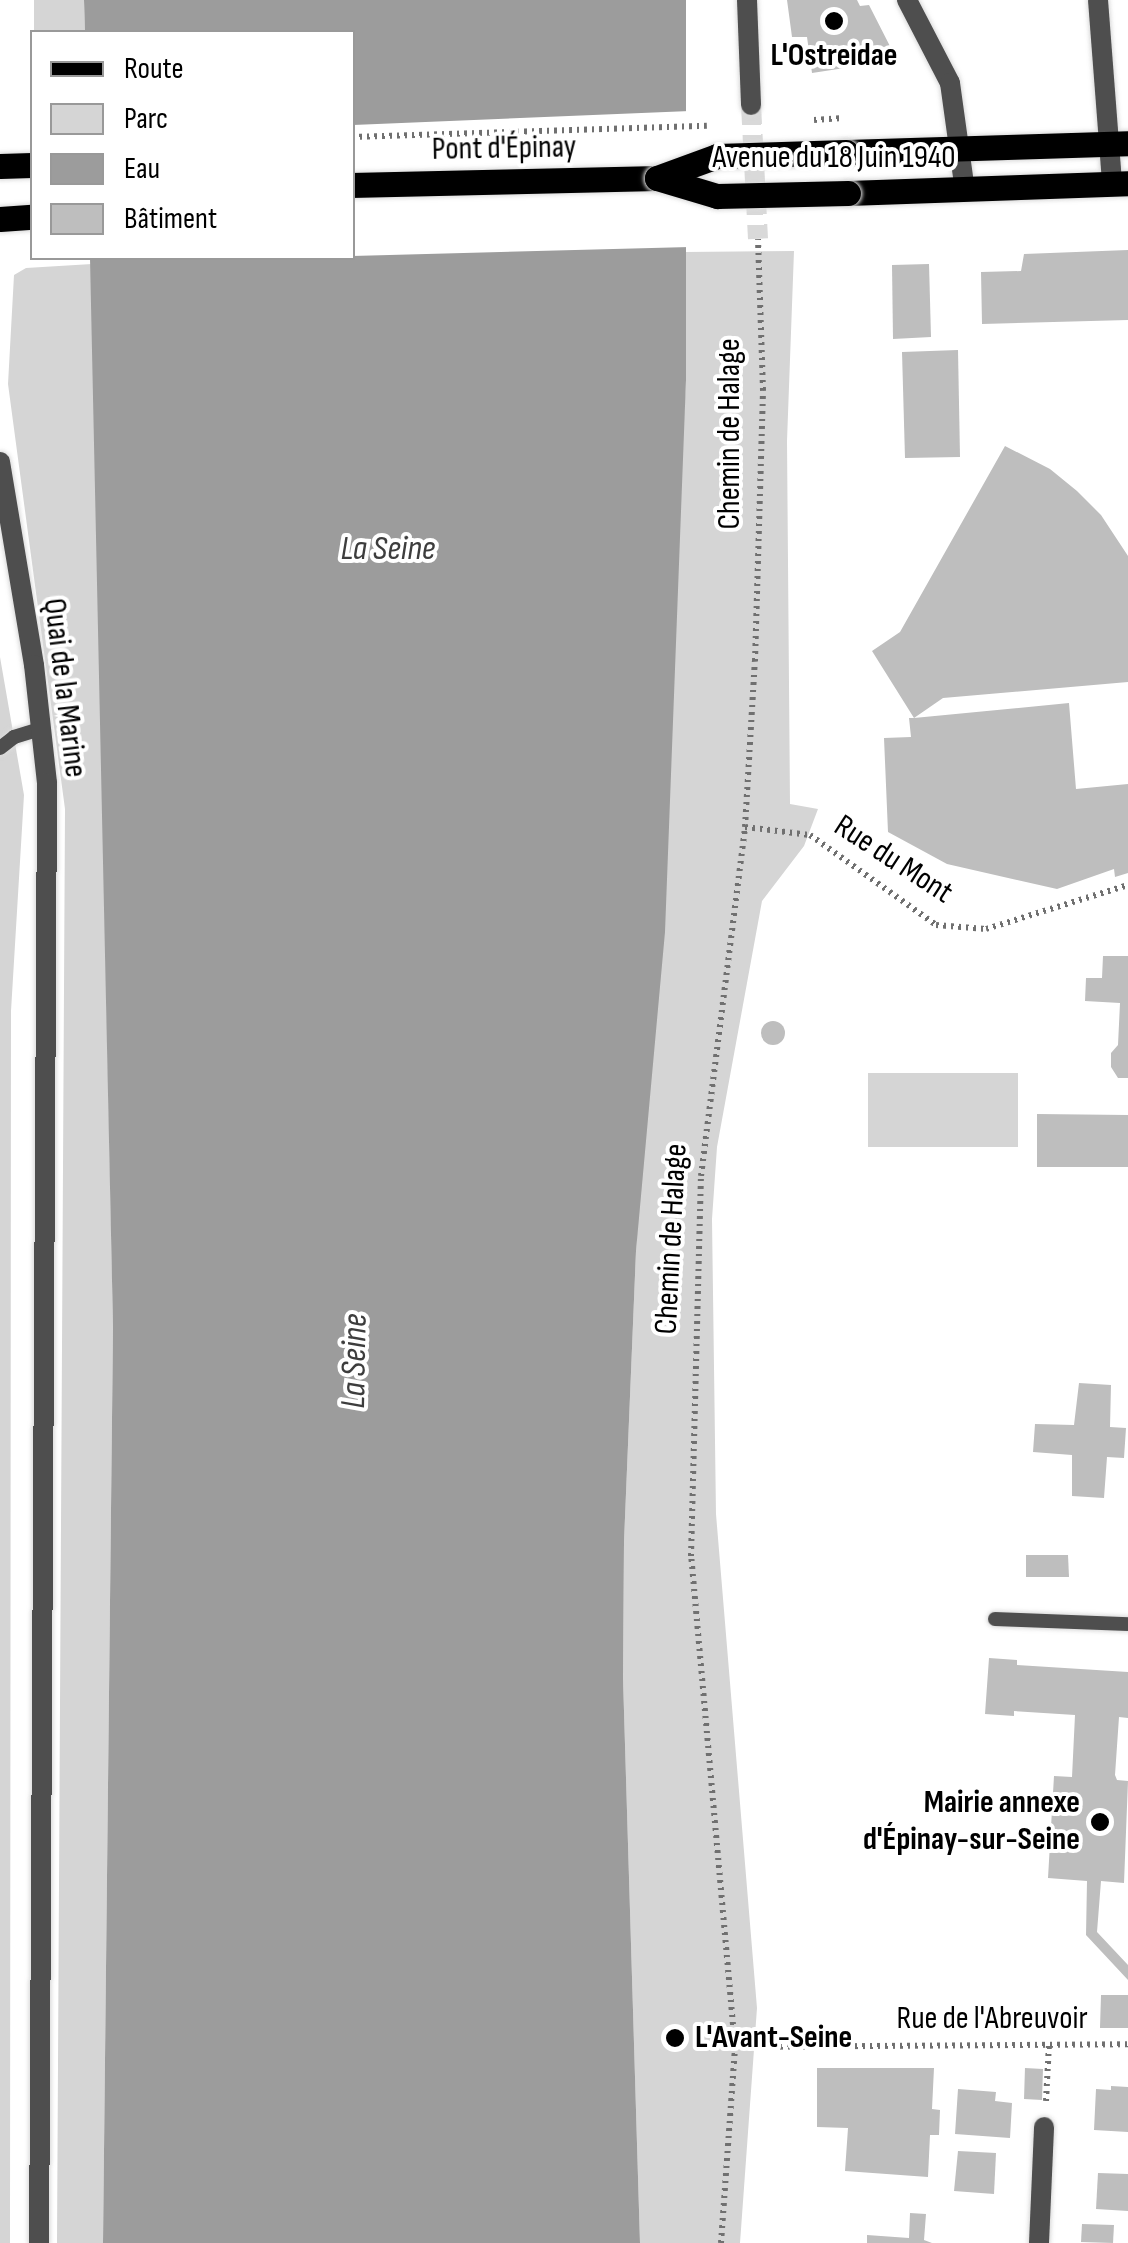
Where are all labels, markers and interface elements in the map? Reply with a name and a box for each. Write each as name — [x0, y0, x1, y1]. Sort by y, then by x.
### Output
marker: L'Ostreidae — [823, 10, 845, 32]
legend — [30, 30, 355, 260]
place label: L'Ostreidae — [770, 37, 898, 75]
text: Route — [124, 51, 183, 87]
text: Parc — [124, 101, 168, 137]
street label: Pont d'Épinay — [431, 129, 577, 169]
street label: Avenue du 18 Juin 1940 — [712, 139, 956, 177]
text: Eau — [124, 151, 160, 187]
text: Bâtiment — [124, 201, 217, 237]
street label: Chemin de Halage — [711, 338, 749, 530]
water label: La Seine — [341, 528, 435, 570]
street label: Quai de la Marine — [34, 596, 94, 780]
street label: Rue du Mont — [826, 807, 960, 913]
street label: Chemin de Halage — [648, 1143, 696, 1335]
water label: La Seine — [333, 1313, 377, 1409]
place label: Mairie annexe d'Épinay-sur-Seine — [863, 1785, 1080, 1860]
marker: Mairie annexe d'Épinay-sur-Seine — [1089, 1811, 1111, 1833]
street label: Rue de l'Abreuvoir — [896, 2000, 1088, 2038]
place label: L'Avant-Seine — [695, 2019, 852, 2057]
marker: L'Avant-Seine — [664, 2027, 686, 2049]

